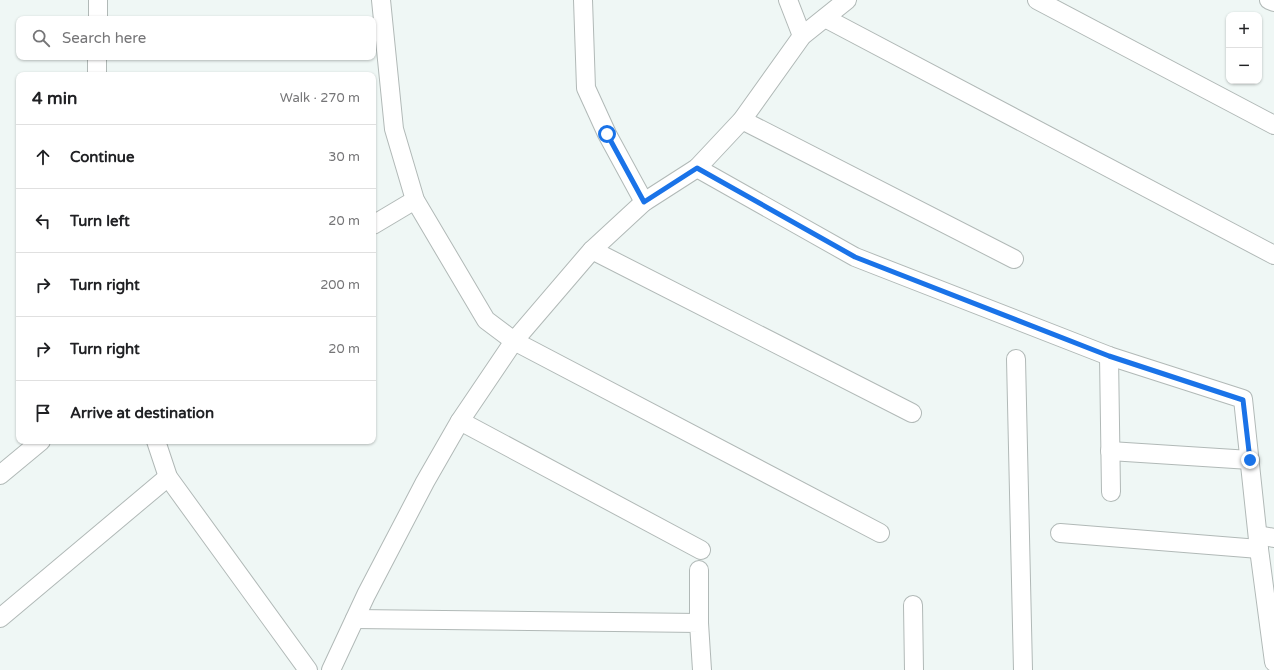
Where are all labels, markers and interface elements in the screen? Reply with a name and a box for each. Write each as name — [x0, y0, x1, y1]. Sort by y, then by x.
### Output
map controls — [1226, 12, 1262, 84]
button: + — [1226, 12, 1262, 48]
search box — [16, 16, 376, 60]
icon: search — [30, 27, 52, 49]
text: Search here — [62, 29, 146, 47]
button: − — [1226, 48, 1262, 84]
text: 4 min — [32, 88, 77, 109]
text: Walk · 270 m — [280, 90, 360, 106]
route start — [598, 125, 616, 143]
icon: ahead — [32, 146, 54, 168]
text: Continue — [70, 148, 134, 166]
text: 30 m — [328, 149, 360, 165]
icon: left — [32, 210, 54, 232]
text: Turn left — [70, 212, 130, 230]
text: 20 m — [328, 213, 360, 229]
icon: right — [32, 274, 54, 296]
text: Turn right — [70, 276, 140, 294]
text: 200 m — [320, 277, 360, 293]
icon: right — [32, 338, 54, 360]
text: Turn right — [70, 340, 140, 358]
text: 20 m — [328, 341, 360, 357]
icon: arrive — [32, 402, 54, 424]
text: Arrive at destination — [70, 404, 214, 422]
route end — [1241, 451, 1259, 469]

